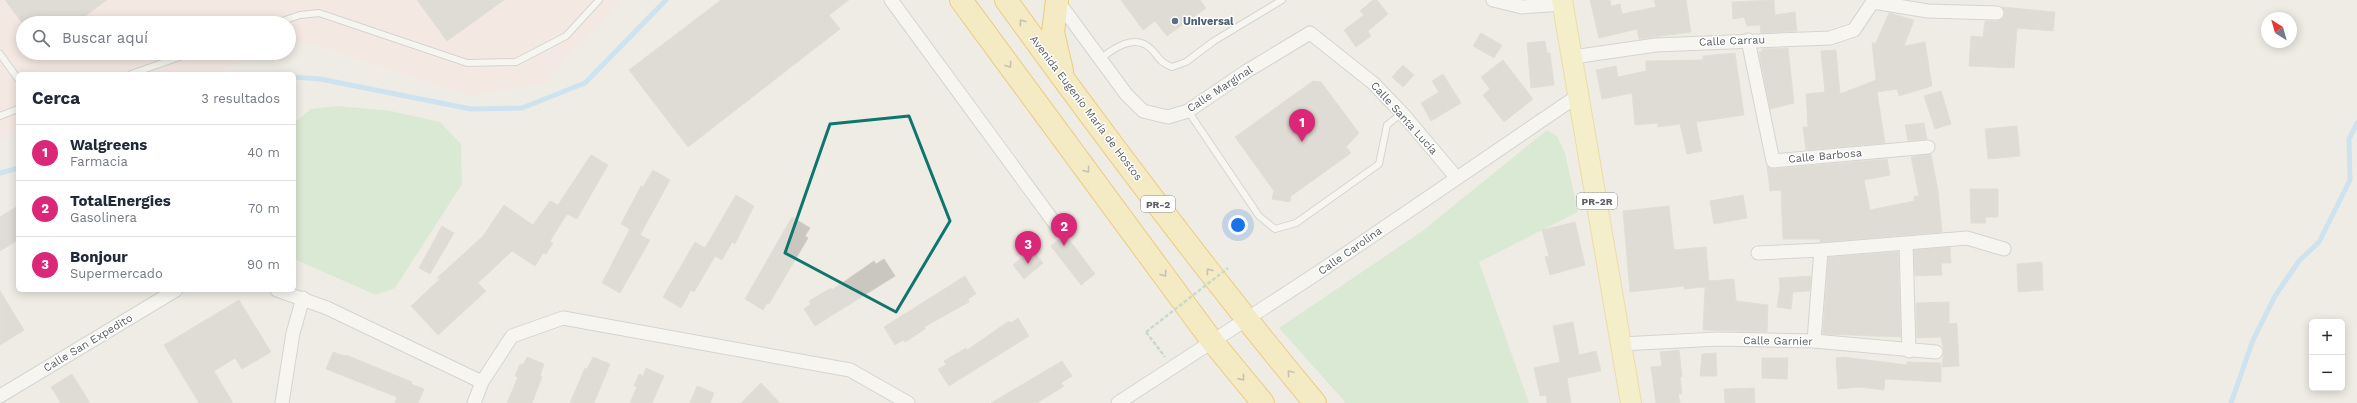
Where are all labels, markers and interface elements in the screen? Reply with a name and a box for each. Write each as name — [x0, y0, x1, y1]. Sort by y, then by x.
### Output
north arrow — [2261, 12, 2297, 48]
place label: Universal — [1183, 15, 1234, 28]
search box — [16, 16, 296, 60]
marker: Universal — [1170, 16, 1180, 26]
one-way arrow — [1019, 19, 1027, 26]
icon: search — [30, 27, 52, 49]
text: Buscar aquí — [62, 29, 148, 47]
street label: Avenida Eugenio María de Hostos — [1027, 33, 1145, 183]
street label: Calle Carrau — [1699, 33, 1765, 49]
one-way arrow — [1004, 61, 1011, 68]
street label: Calle Marginal — [1185, 63, 1256, 115]
street label: Calle Santa Lucía — [1368, 79, 1440, 157]
text: Cerca — [32, 88, 80, 108]
text: 3 resultados — [201, 91, 280, 106]
pin: 1 — [1289, 109, 1315, 142]
text: Walgreens — [70, 136, 147, 154]
text: 1 — [42, 145, 48, 160]
text: 40 m — [247, 145, 280, 160]
street label: Calle Barbosa — [1788, 146, 1862, 166]
text: Farmacia — [70, 154, 128, 169]
one-way arrow — [1082, 165, 1089, 172]
text: TotalEnergies — [70, 192, 171, 210]
road number: PR-2R — [1577, 193, 1617, 209]
road number: PR-2 — [1141, 196, 1175, 212]
text: 2 — [41, 201, 49, 216]
text: 70 m — [248, 201, 280, 216]
text: Gasolinera — [70, 210, 137, 225]
pin: 2 — [1051, 213, 1077, 246]
your location — [1228, 215, 1248, 235]
street label: Calle Carolina — [1316, 224, 1384, 278]
pin: 3 — [1015, 231, 1041, 264]
text: Bonjour — [70, 248, 128, 266]
text: 3 — [41, 257, 49, 272]
text: 90 m — [247, 257, 280, 272]
text: Supermercado — [70, 266, 163, 281]
one-way arrow — [1207, 269, 1214, 276]
one-way arrow — [1159, 270, 1166, 277]
street label: Calle San Expedito — [41, 311, 135, 375]
map controls — [2309, 319, 2345, 391]
button: + — [2309, 319, 2345, 355]
street label: Calle Garnier — [1743, 334, 1814, 348]
button: − — [2309, 355, 2345, 391]
one-way arrow — [1288, 370, 1295, 378]
one-way arrow — [1238, 373, 1245, 380]

